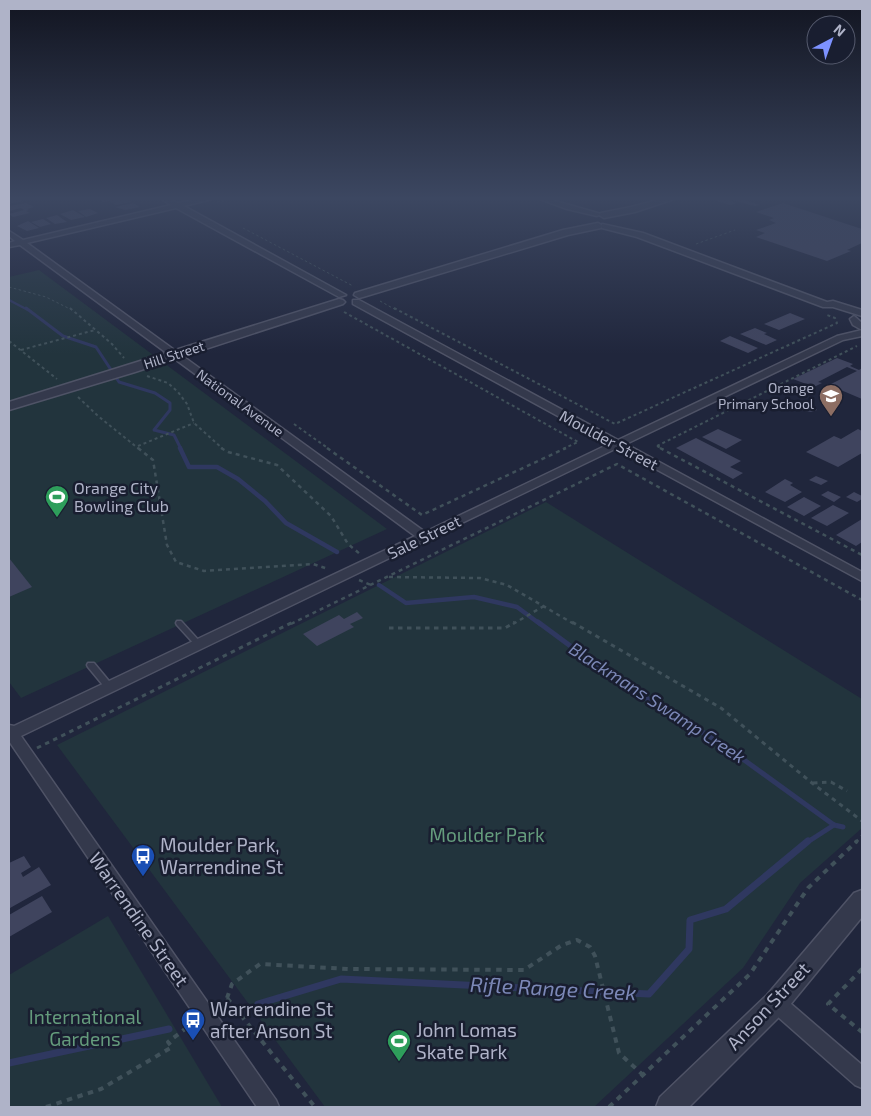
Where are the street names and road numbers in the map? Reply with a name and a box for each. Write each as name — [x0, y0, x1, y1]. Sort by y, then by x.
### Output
street label: Hill Street — [141, 337, 206, 372]
street label: National Avenue — [193, 365, 287, 440]
street label: Moulder Street — [557, 406, 662, 474]
street label: Sale Street — [384, 511, 464, 562]
street label: Warrendine Street — [85, 847, 194, 990]
street label: Anson Street — [721, 957, 814, 1054]

